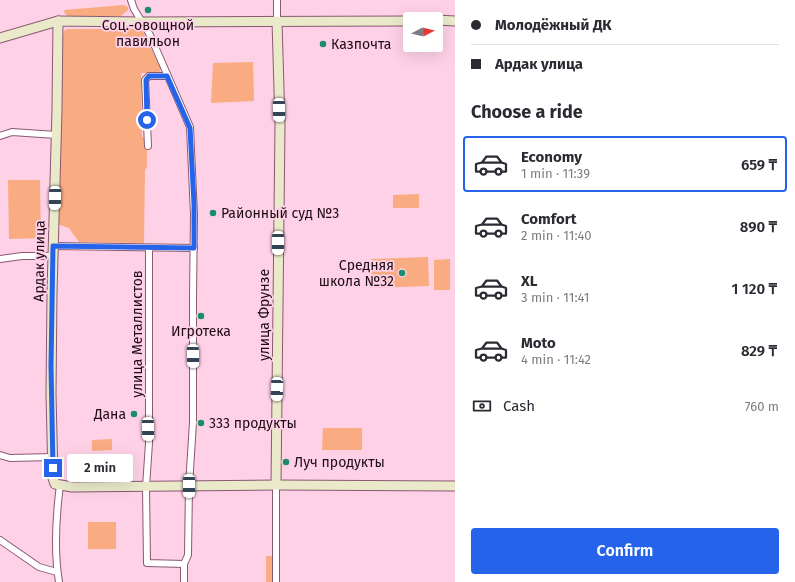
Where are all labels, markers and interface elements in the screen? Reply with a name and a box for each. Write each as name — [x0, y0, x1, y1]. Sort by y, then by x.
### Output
marker: Соц.-овощной павильон — [143, 5, 153, 15]
north arrow — [403, 12, 443, 52]
map controls — [403, 12, 443, 52]
text: Молодёжный ДК — [495, 16, 612, 34]
place label: Соц.-овощной павильон — [102, 17, 194, 50]
place label: Казпочта — [331, 36, 391, 53]
marker: Казпочта — [318, 39, 328, 49]
text: Ардак улица — [495, 55, 583, 73]
car — [273, 98, 285, 122]
text: Choose a ride — [471, 101, 583, 123]
route start — [138, 111, 156, 129]
icon: car — [473, 146, 509, 182]
text: Economy — [521, 148, 582, 166]
text: 659 ₸ — [741, 156, 777, 174]
text: 1 min · 11:39 — [521, 166, 590, 181]
car — [49, 186, 61, 210]
place label: Районный суд №3 — [221, 205, 339, 222]
marker: Районный суд №3 — [208, 208, 218, 218]
icon: car — [473, 208, 509, 244]
text: Comfort — [521, 210, 577, 228]
text: 890 ₸ — [740, 218, 777, 236]
street label: Ардак улица — [30, 220, 49, 302]
text: 2 min · 11:40 — [521, 228, 592, 243]
car — [272, 231, 284, 255]
place label: Средняя школа №32 — [319, 257, 394, 290]
marker: Средняя школа №32 — [397, 268, 407, 278]
street label: улица Фрунзе — [256, 269, 273, 361]
street label: улица Металлистов — [129, 270, 146, 398]
icon: car — [473, 270, 509, 306]
text: XL — [521, 272, 537, 290]
text: 1 120 ₸ — [731, 280, 777, 298]
text: 3 min · 11:41 — [521, 290, 589, 305]
marker: Игротека — [196, 311, 206, 321]
place label: Игротека — [171, 323, 231, 340]
icon: car — [473, 332, 509, 368]
text: Moto — [521, 334, 556, 352]
text: 829 ₸ — [741, 342, 777, 360]
car — [187, 344, 199, 368]
text: 4 min · 11:42 — [521, 352, 591, 367]
car — [271, 377, 283, 401]
icon: cash — [471, 395, 493, 417]
text: Cash — [503, 397, 535, 415]
text: 760 m — [745, 399, 779, 414]
place label: Дана — [93, 406, 126, 423]
marker: Дана — [129, 409, 139, 419]
place label: 333 продукты — [209, 415, 297, 432]
car — [142, 417, 154, 441]
marker: 333 продукты — [196, 418, 206, 428]
callout: 2 min — [67, 454, 133, 482]
place label: Луч продукты — [294, 454, 385, 471]
marker: Луч продукты — [281, 457, 291, 467]
route end — [44, 459, 62, 477]
text: 2 min — [84, 460, 116, 475]
car — [183, 474, 195, 498]
button: Confirm — [471, 528, 779, 574]

